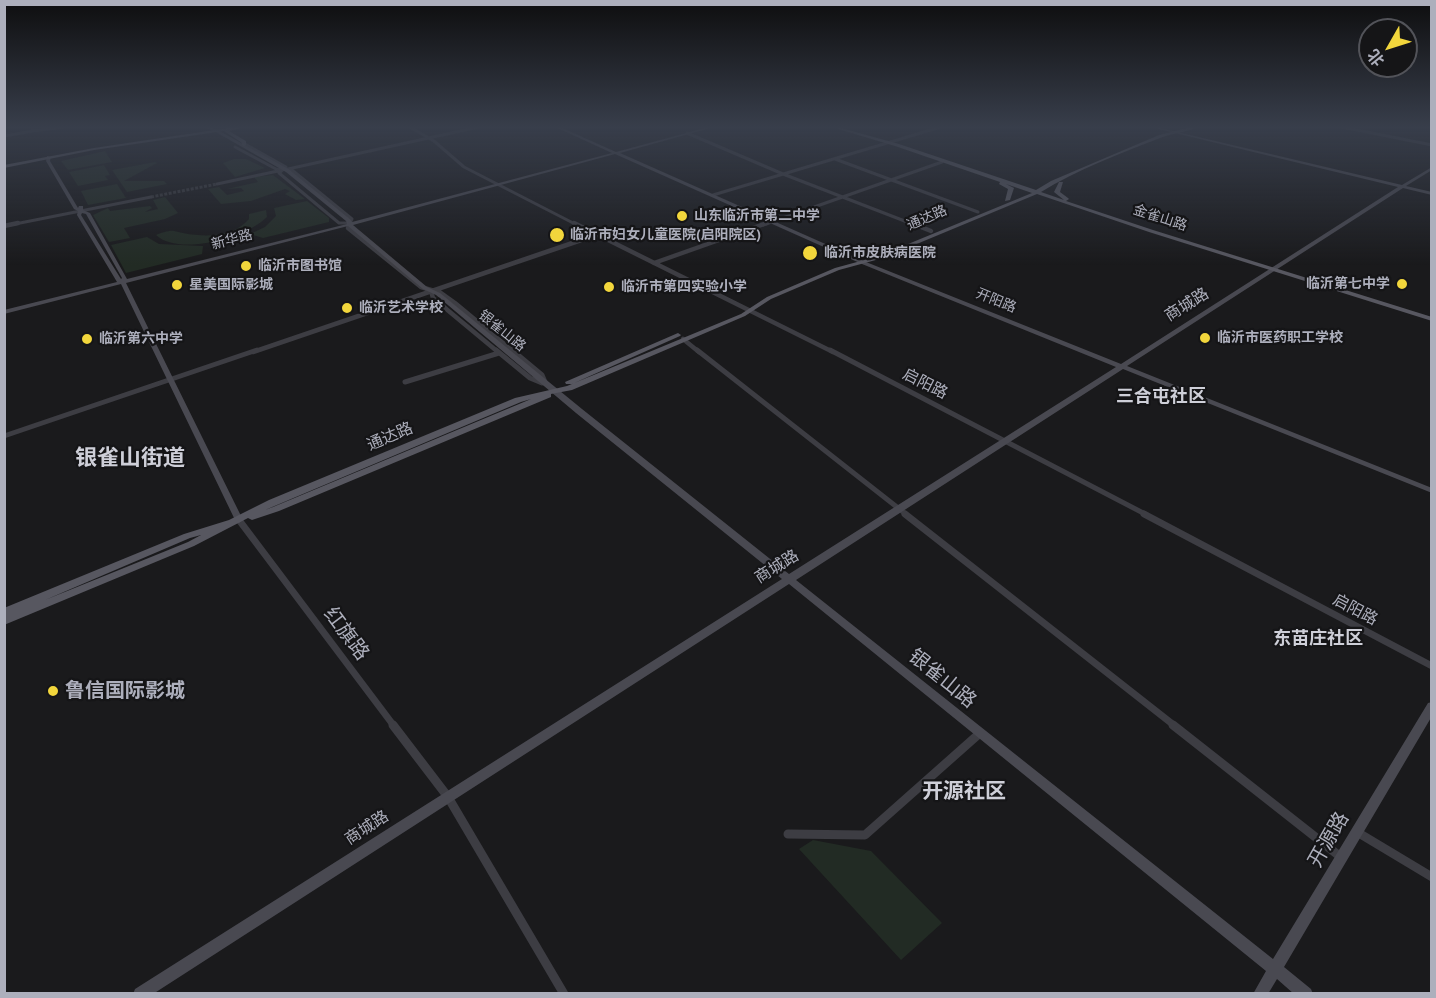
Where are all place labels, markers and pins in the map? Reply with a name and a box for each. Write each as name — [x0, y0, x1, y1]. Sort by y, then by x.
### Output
place label: 山东临沂市第二中学 — [694, 208, 820, 224]
marker: 山东临沂市第二中学 — [675, 209, 689, 223]
marker: 临沂市妇女儿童医院(启阳院区) — [548, 226, 566, 244]
place label: 临沂市妇女儿童医院(启阳院区) — [570, 227, 761, 243]
marker: 临沂市皮肤病医院 — [801, 244, 819, 262]
place label: 临沂市皮肤病医院 — [824, 245, 936, 261]
place label: 临沂市图书馆 — [258, 258, 342, 274]
marker: 临沂市图书馆 — [239, 259, 253, 273]
place label: 临沂第七中学 — [1306, 276, 1390, 292]
place label: 星美国际影城 — [189, 277, 273, 293]
marker: 临沂第七中学 — [1395, 277, 1409, 291]
marker: 星美国际影城 — [170, 278, 184, 292]
place label: 临沂市第四实验小学 — [621, 279, 747, 295]
marker: 临沂市第四实验小学 — [602, 280, 616, 294]
place label: 临沂艺术学校 — [359, 300, 443, 316]
marker: 临沂艺术学校 — [340, 301, 354, 315]
place label: 临沂市医药职工学校 — [1217, 330, 1343, 346]
place label: 临沂第六中学 — [99, 331, 183, 347]
marker: 临沂市医药职工学校 — [1198, 331, 1212, 345]
marker: 临沂第六中学 — [80, 332, 94, 346]
place label: 鲁信国际影城 — [65, 679, 185, 703]
marker: 鲁信国际影城 — [46, 684, 60, 698]

